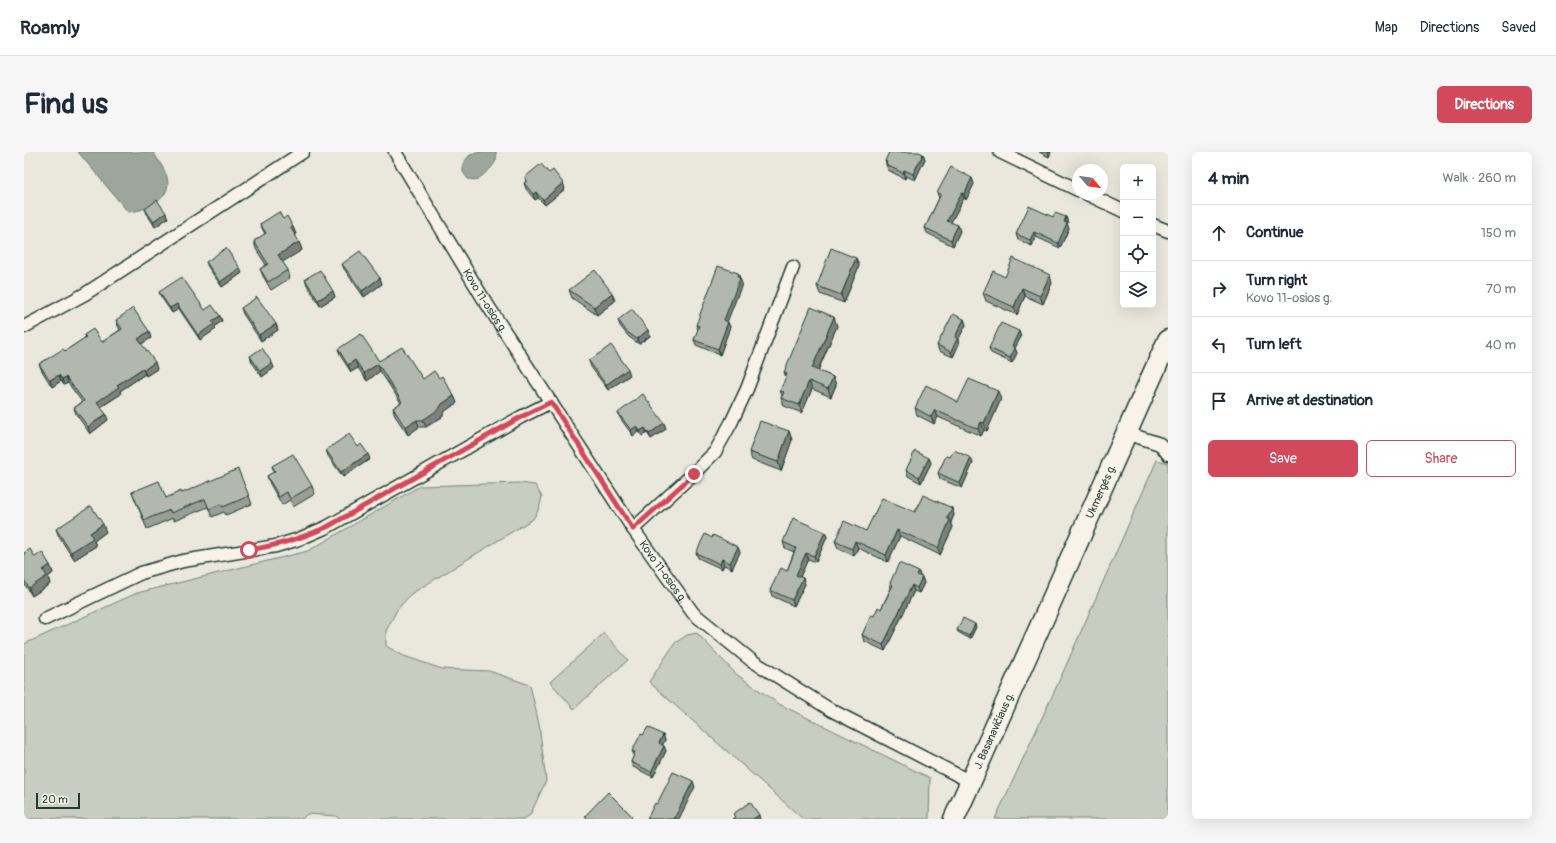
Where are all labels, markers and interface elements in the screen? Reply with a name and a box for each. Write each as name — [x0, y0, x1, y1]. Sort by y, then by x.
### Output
text: Roamly — [20, 16, 80, 40]
text: Map — [1375, 19, 1398, 36]
text: Directions — [1420, 19, 1479, 36]
text: Saved — [1501, 19, 1536, 36]
button: Directions — [1437, 86, 1532, 123]
text: Find us — [24, 87, 108, 122]
north arrow — [1072, 164, 1108, 200]
map controls — [1120, 164, 1156, 308]
button: + — [1120, 164, 1156, 200]
text: 4 min — [1208, 168, 1249, 189]
text: Walk · 260 m — [1442, 170, 1516, 186]
button: − — [1120, 200, 1156, 236]
icon: ahead — [1208, 222, 1230, 244]
text: Continue — [1246, 223, 1304, 242]
text: 150 m — [1481, 225, 1516, 241]
button: locate — [1120, 236, 1156, 272]
street label: Kovo 11-osios g. — [460, 266, 510, 335]
text: Turn right — [1246, 271, 1307, 290]
button: layers — [1120, 272, 1156, 308]
icon: right — [1208, 278, 1230, 300]
text: 70 m — [1486, 281, 1516, 297]
text: Kovo 11-osios g. — [1246, 290, 1332, 306]
icon: left — [1208, 334, 1230, 356]
text: Turn left — [1246, 335, 1302, 354]
text: 40 m — [1485, 337, 1516, 353]
icon: arrive — [1208, 390, 1230, 412]
text: Arrive at destination — [1246, 391, 1373, 410]
button: Save — [1208, 440, 1358, 477]
button: Share — [1366, 440, 1516, 477]
street label: Ukmergės g. — [1083, 462, 1118, 520]
route end — [685, 465, 703, 483]
street label: Kovo 11-osios g. — [637, 538, 690, 605]
route start — [240, 541, 258, 559]
street label: J. Basanavičiaus g. — [971, 690, 1016, 771]
scale bar — [36, 791, 80, 810]
text: 20 m — [42, 793, 68, 806]

